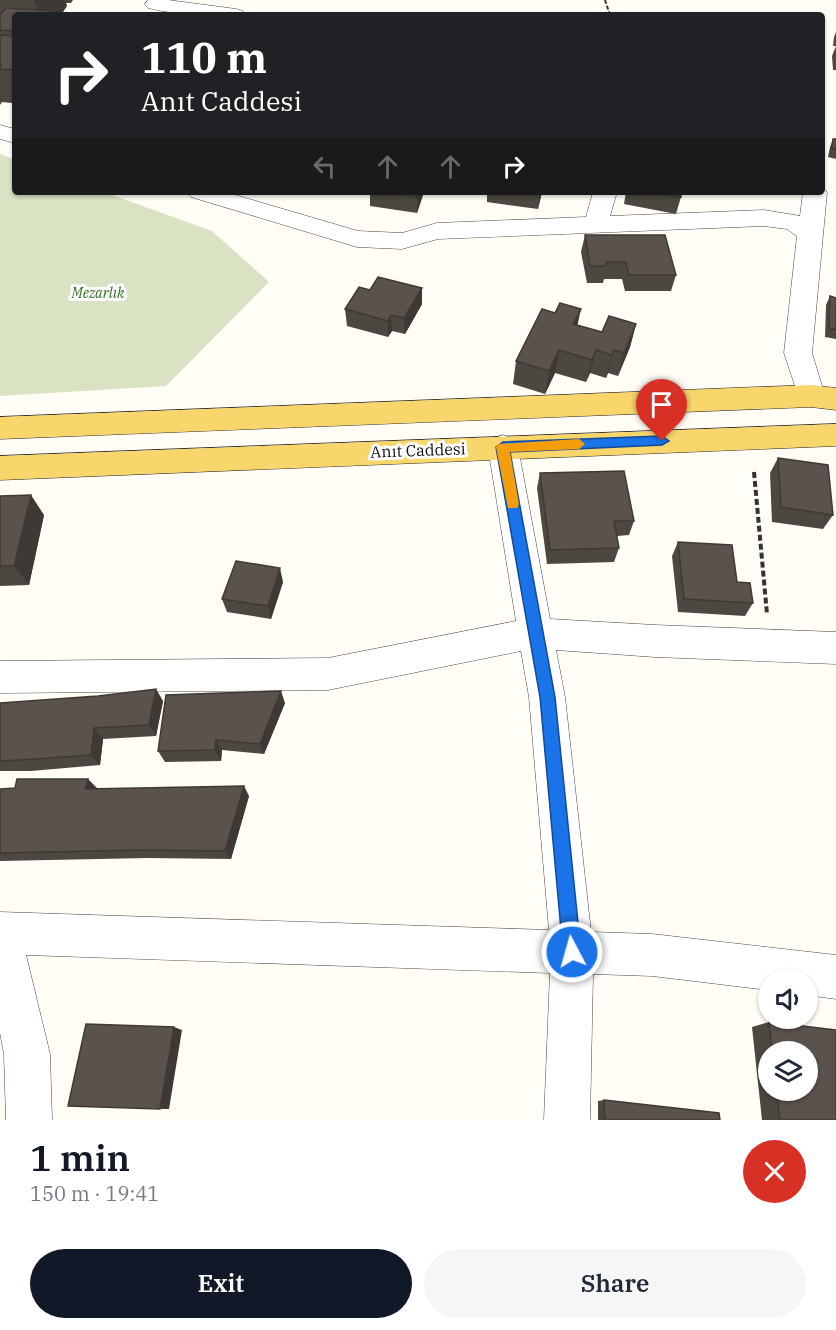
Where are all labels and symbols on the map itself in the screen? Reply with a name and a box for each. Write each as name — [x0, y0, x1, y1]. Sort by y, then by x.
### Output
park label: Mezarlık — [71, 284, 125, 302]
pin — [636, 379, 687, 441]
street label: Anıt Caddesi — [370, 438, 466, 462]
position arrow — [540, 920, 604, 984]

